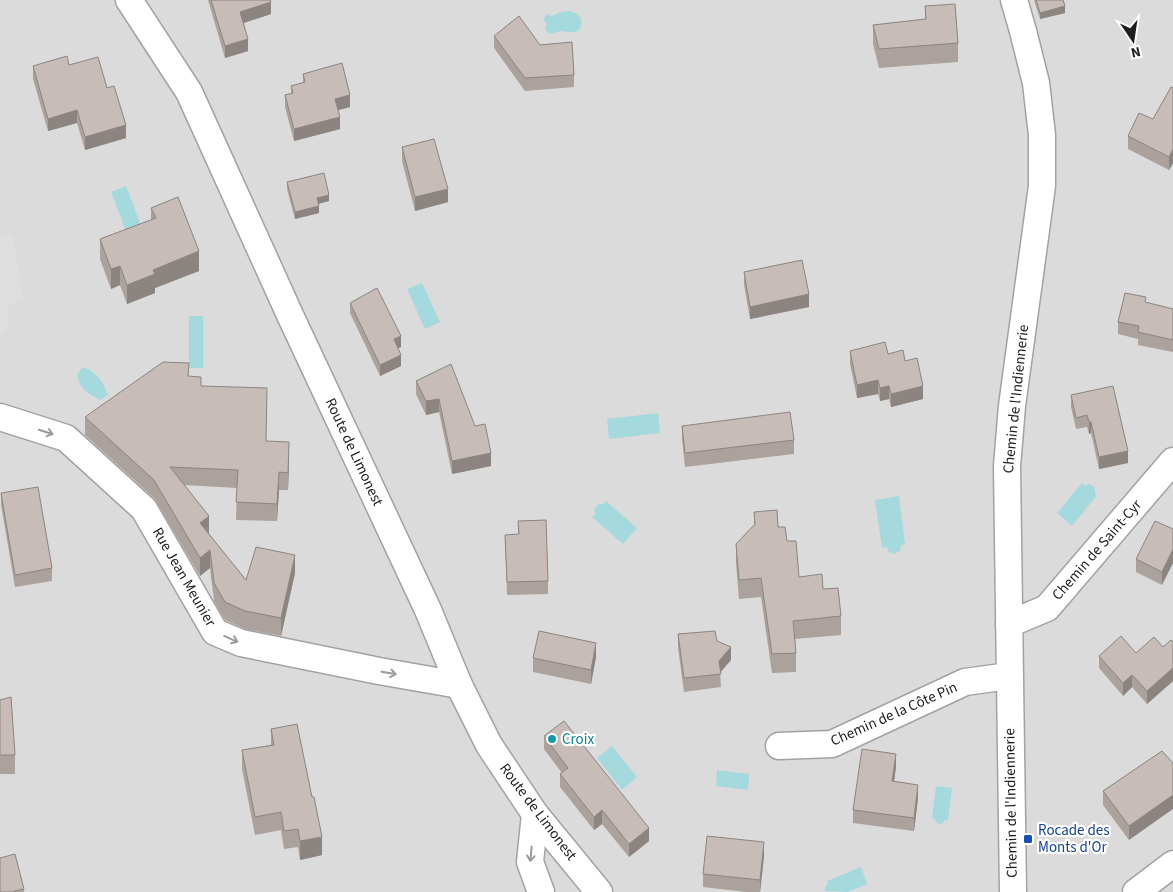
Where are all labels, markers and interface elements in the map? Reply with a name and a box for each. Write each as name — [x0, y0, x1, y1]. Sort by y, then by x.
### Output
north arrow — [1108, 15, 1158, 65]
text: N — [1129, 41, 1142, 62]
street label: Chemin de l'Indiennerie — [998, 323, 1034, 475]
street label: Route de Limonest — [320, 395, 388, 509]
one-way arrow — [38, 427, 54, 437]
street label: Chemin de Saint-Cyr — [1047, 494, 1147, 605]
street label: Rue Jean Meunier — [147, 524, 221, 631]
one-way arrow — [223, 634, 238, 644]
one-way arrow — [381, 668, 397, 678]
street label: Chemin de la Côte Pin — [827, 677, 961, 751]
street label: Chemin de l'Indiennerie — [999, 728, 1023, 878]
place label: Croix — [562, 729, 594, 750]
marker: Croix — [546, 733, 558, 745]
street label: Route de Limonest — [494, 759, 582, 865]
place label: Rocade des Monts d'Or — [1038, 820, 1110, 858]
marker: Rocade des Monts d'Or — [1022, 833, 1034, 845]
one-way arrow — [526, 846, 536, 862]

